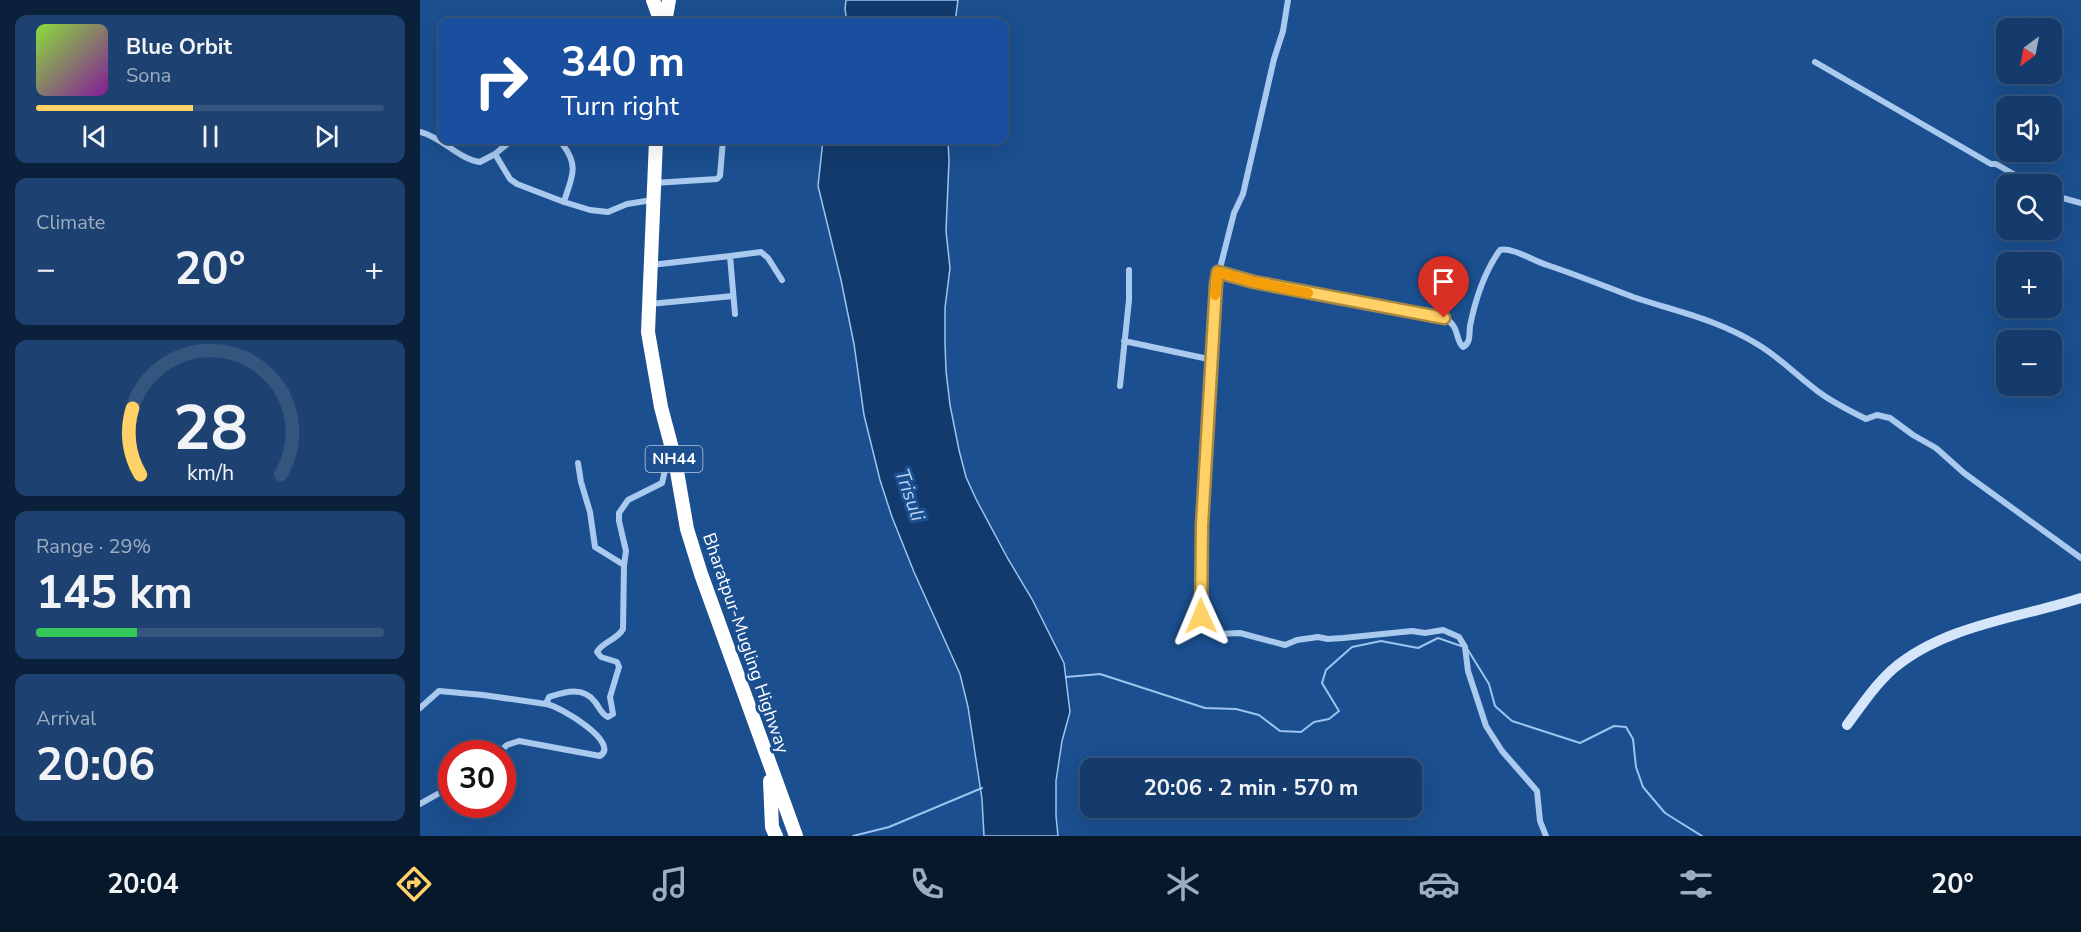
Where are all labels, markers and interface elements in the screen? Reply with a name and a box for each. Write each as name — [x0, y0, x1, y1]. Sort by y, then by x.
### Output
north arrow — [1996, 18, 2062, 84]
map controls — [1996, 18, 2062, 396]
text: Blue Orbit — [126, 32, 232, 62]
text: 340 m — [561, 34, 685, 91]
icon: right — [462, 42, 540, 120]
text: Sona — [126, 62, 171, 89]
text: Turn right — [561, 88, 679, 125]
button: sound — [1996, 96, 2062, 162]
icon: previous — [78, 120, 111, 153]
icon: pause — [194, 120, 227, 153]
icon: next — [310, 120, 343, 153]
button: search — [1996, 174, 2062, 240]
text: Climate — [36, 209, 105, 236]
text: 20° — [174, 239, 246, 300]
text: − — [36, 247, 56, 292]
text: + — [364, 247, 384, 292]
button: + — [1996, 252, 2062, 318]
pin — [1418, 256, 1469, 318]
icon: arrive — [1427, 265, 1460, 298]
button: − — [1996, 330, 2062, 396]
text: 28 — [173, 386, 247, 471]
road number: NH44 — [646, 446, 702, 472]
text: km/h — [186, 458, 234, 488]
water label: Trisuli — [888, 465, 932, 525]
street label: Bharatpur-Mugling Highway — [697, 530, 795, 757]
text: Range · 29% — [36, 533, 151, 560]
text: 145 km — [36, 563, 193, 624]
position arrow — [1169, 584, 1233, 648]
text: Arrival — [36, 705, 96, 732]
text: 20:06 — [36, 735, 155, 796]
speed limit sign: 30 — [438, 740, 516, 818]
text: 20:06 · 2 min · 570 m — [1144, 773, 1358, 803]
icon: directions — [393, 863, 435, 905]
icon: music — [649, 863, 691, 905]
icon: phone — [906, 863, 948, 905]
icon: climate — [1162, 863, 1204, 905]
icon: car — [1418, 863, 1460, 905]
icon: filters — [1675, 863, 1717, 905]
text: 20:04 — [107, 866, 179, 903]
text: 20° — [1931, 866, 1974, 903]

